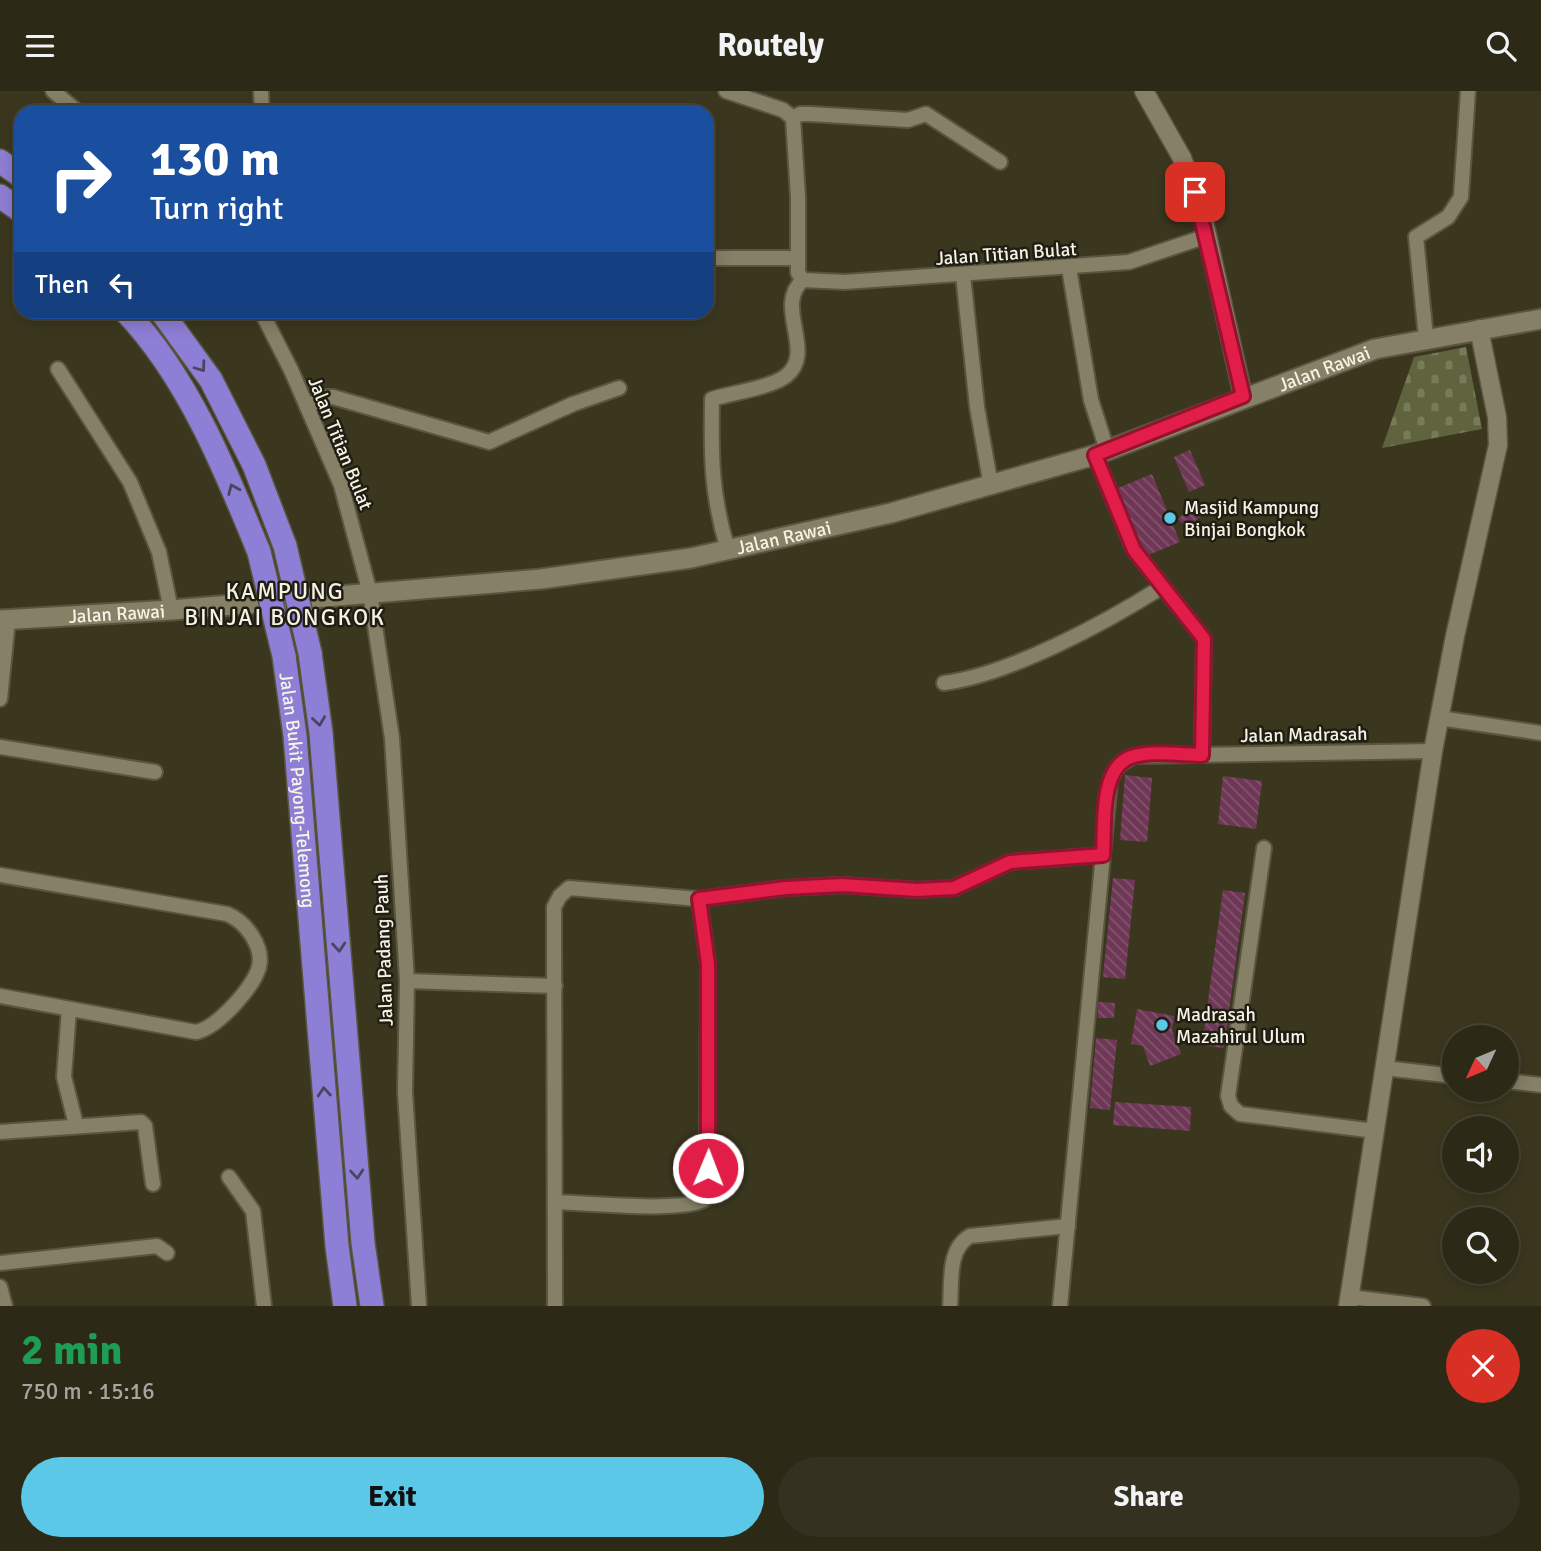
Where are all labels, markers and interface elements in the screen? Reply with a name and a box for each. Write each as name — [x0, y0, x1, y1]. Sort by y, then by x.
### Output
text: Routely — [717, 26, 824, 65]
icon: menu — [21, 27, 59, 65]
icon: search — [1482, 27, 1520, 65]
text: 130 m — [150, 129, 280, 189]
icon: right — [35, 133, 126, 224]
pin — [1165, 162, 1225, 222]
icon: arrive — [1176, 173, 1214, 211]
text: Turn right — [150, 189, 283, 228]
street label: Jalan Titian Bulat — [935, 237, 1078, 271]
icon: left — [103, 266, 141, 304]
text: Then — [35, 269, 89, 301]
street label: Jalan Rawai — [1275, 341, 1374, 398]
one-way arrow — [193, 359, 205, 372]
street label: Jalan Titian Bulat — [302, 373, 378, 514]
one-way arrow — [227, 483, 241, 496]
place label: Masjid Kampung Binjai Bongkok — [1184, 496, 1319, 542]
marker: Masjid Kampung Binjai Bongkok — [1162, 510, 1178, 526]
street label: Jalan Rawai — [734, 516, 834, 560]
district label: KAMPUNG BINJAI BONGKOK — [184, 577, 386, 632]
street label: Jalan Rawai — [68, 599, 166, 629]
street label: Jalan Bukit Payong-Telemong — [273, 671, 320, 909]
one-way arrow — [311, 715, 326, 726]
street label: Jalan Madrasah — [1240, 722, 1368, 748]
street label: Jalan Padang Pauh — [369, 873, 399, 1027]
one-way arrow — [331, 942, 346, 953]
place label: Madrasah Mazahirul Ulum — [1176, 1003, 1305, 1049]
marker: Madrasah Mazahirul Ulum — [1154, 1017, 1170, 1033]
north arrow — [1442, 1025, 1519, 1103]
map controls — [1442, 1025, 1519, 1284]
one-way arrow — [317, 1086, 332, 1097]
button: sound — [1442, 1116, 1519, 1193]
position arrow — [671, 1131, 745, 1205]
one-way arrow — [349, 1169, 364, 1180]
button: search — [1442, 1207, 1519, 1284]
text: 2 min — [21, 1325, 122, 1376]
button: close — [1446, 1329, 1520, 1403]
text: 750 m · 15:16 — [21, 1377, 155, 1406]
button: Exit — [21, 1457, 764, 1537]
button: Share — [778, 1457, 1520, 1537]

